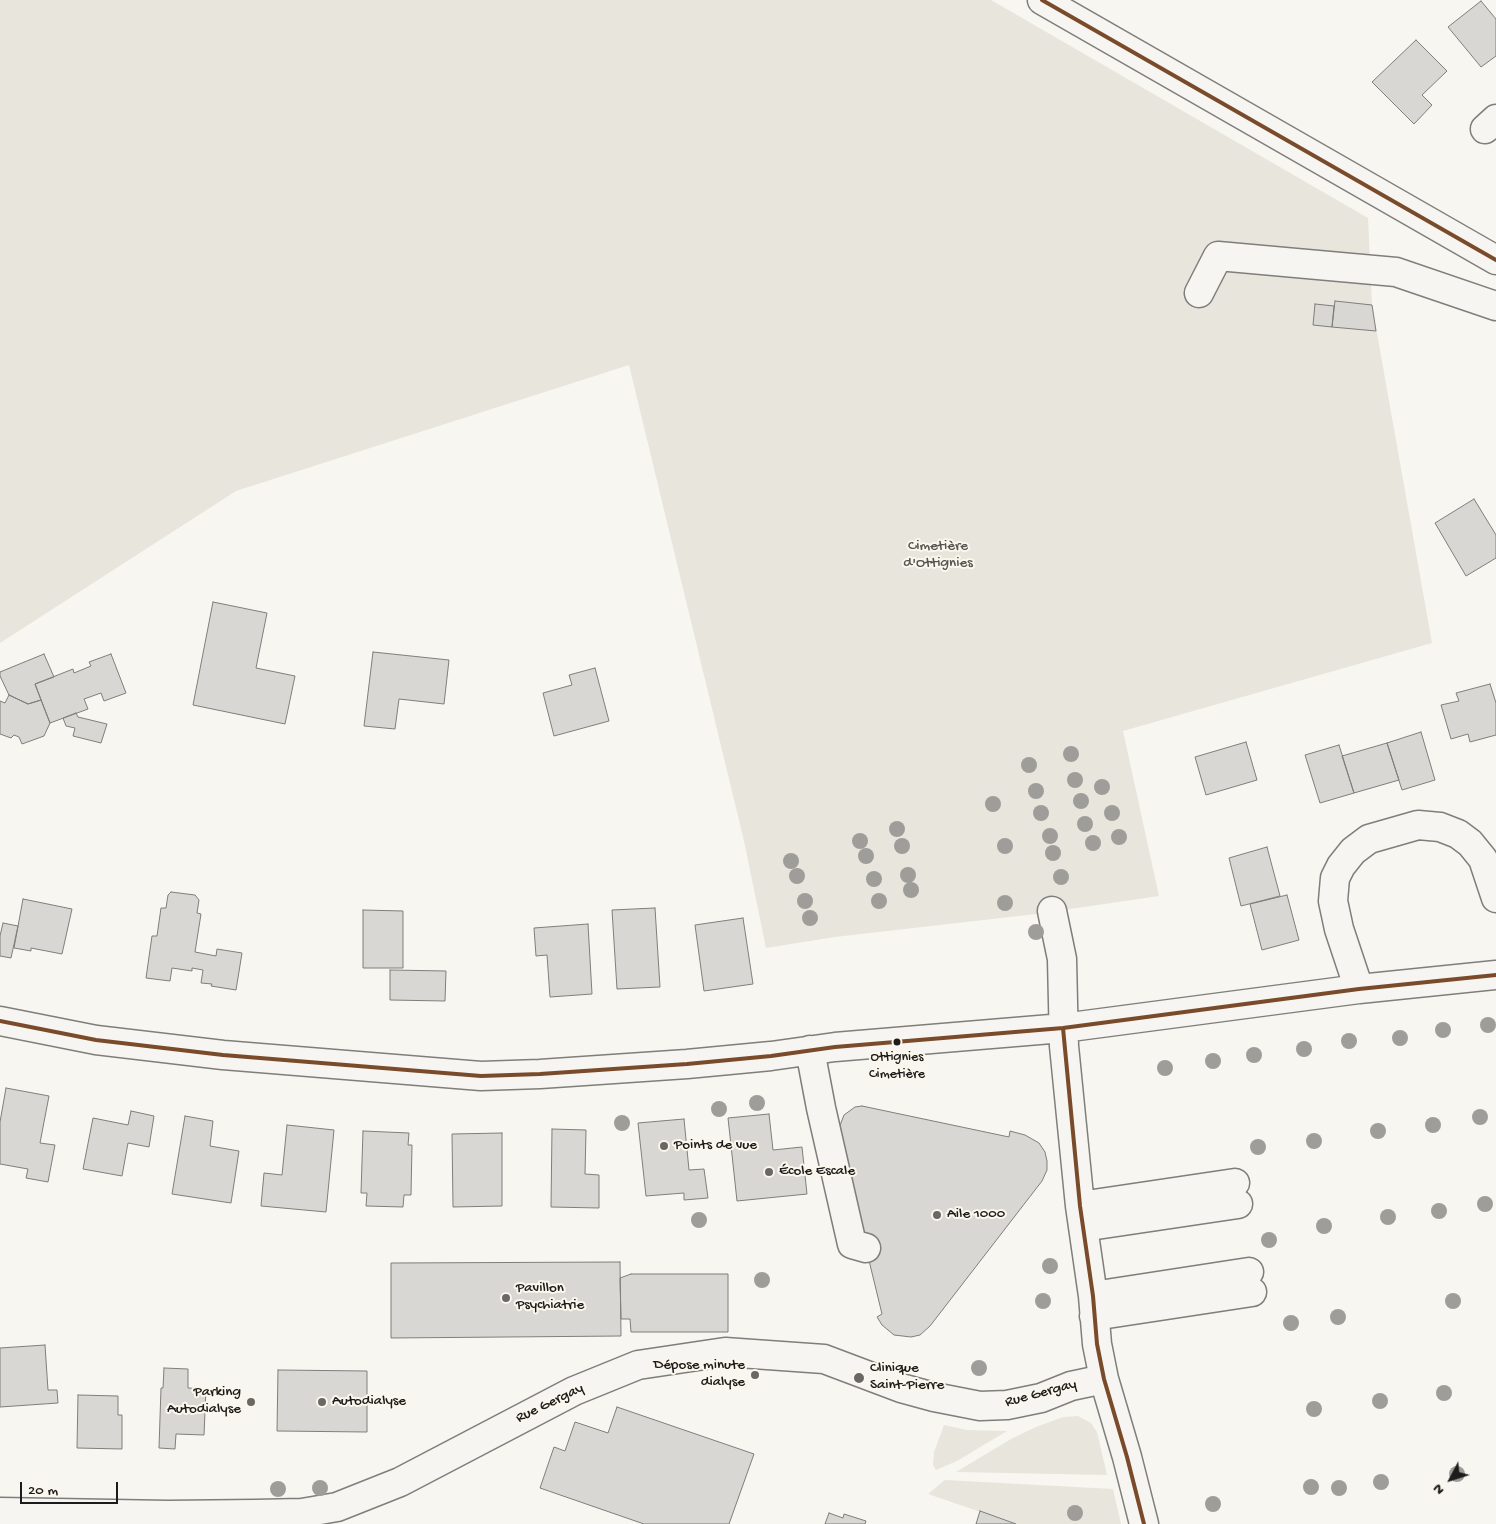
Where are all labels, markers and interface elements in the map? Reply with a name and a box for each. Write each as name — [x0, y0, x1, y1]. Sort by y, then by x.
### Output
park label: Cimetière d'Ottignies — [903, 538, 973, 573]
marker: Ottignies Cimetière — [892, 1037, 902, 1047]
place label: Ottignies Cimetière — [869, 1050, 925, 1082]
place label: Points de vue — [674, 1137, 757, 1155]
marker: Points de vue — [658, 1140, 670, 1152]
place label: École Escale — [779, 1163, 855, 1181]
marker: École Escale — [763, 1166, 775, 1178]
place label: Aile 1000 — [947, 1206, 1005, 1224]
marker: Aile 1000 — [931, 1209, 943, 1221]
place label: Pavillon Psychiatrie — [516, 1280, 584, 1315]
marker: Pavillon Psychiatrie — [500, 1292, 512, 1304]
place label: Dépose minute dialyse — [654, 1357, 745, 1392]
place label: Clinique Saint-Pierre — [870, 1360, 944, 1395]
marker: Dépose minute dialyse — [749, 1369, 761, 1381]
marker: Clinique Saint-Pierre — [852, 1371, 866, 1385]
street label: Rue Gergay — [1003, 1376, 1079, 1412]
street label: Rue Gergay — [513, 1380, 587, 1428]
place label: Parking Autodialyse — [167, 1384, 241, 1419]
place label: Autodialyse — [332, 1393, 406, 1411]
marker: Parking Autodialyse — [245, 1396, 257, 1408]
marker: Autodialyse — [316, 1396, 328, 1408]
north arrow — [1426, 1454, 1476, 1504]
scale bar — [22, 1472, 120, 1504]
text: N — [1430, 1480, 1449, 1498]
text: 20 m — [28, 1482, 58, 1500]

